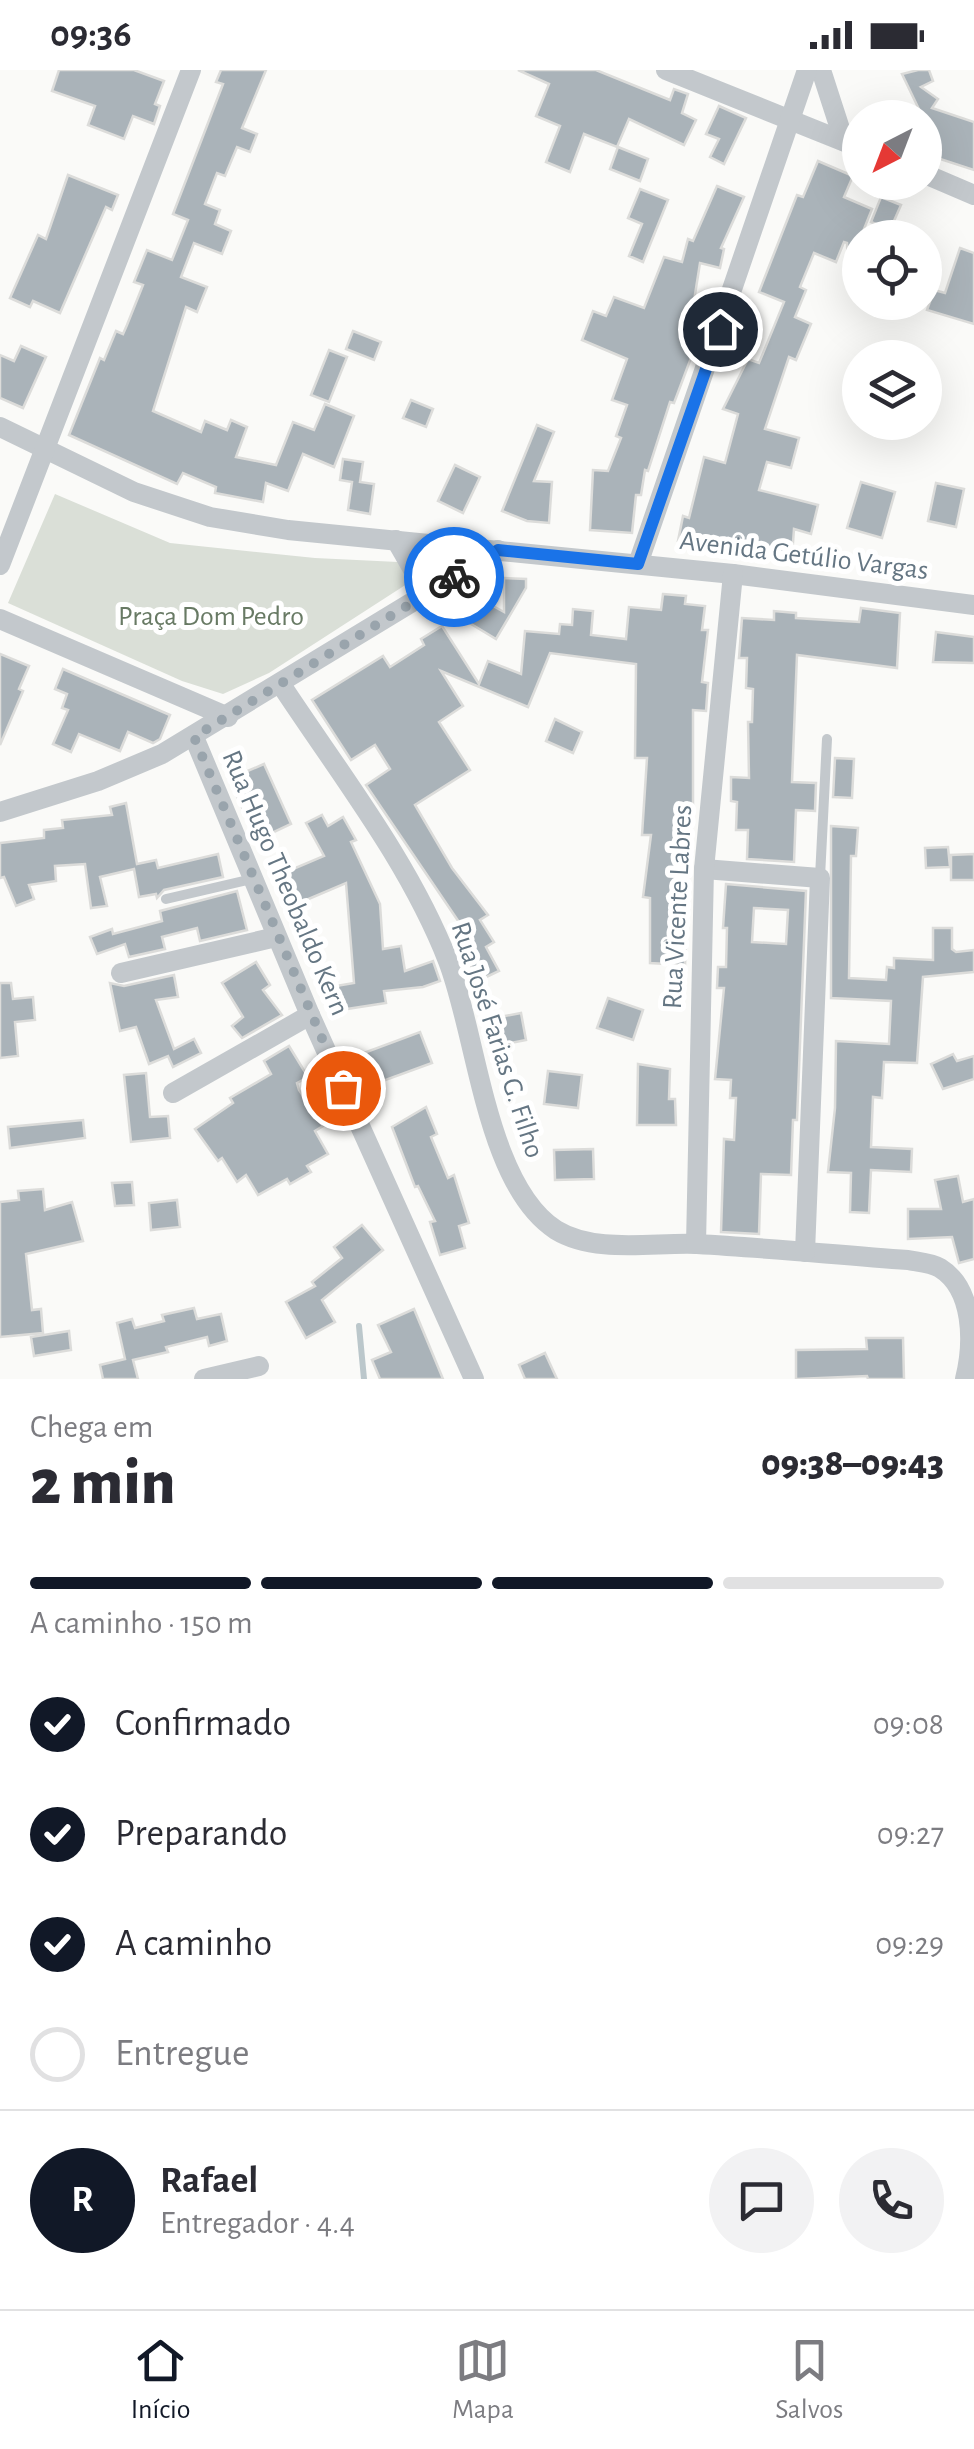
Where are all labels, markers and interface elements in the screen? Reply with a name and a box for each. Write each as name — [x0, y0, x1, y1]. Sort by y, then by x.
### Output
text: 09:36 — [50, 16, 132, 54]
north arrow — [842, 100, 942, 200]
map controls — [842, 100, 942, 440]
button: locate — [842, 220, 942, 320]
pin — [678, 287, 763, 372]
icon: home — [693, 302, 748, 357]
button: layers — [842, 340, 942, 440]
courier — [404, 527, 504, 627]
street label: Avenida Getúlio Vargas — [678, 527, 930, 585]
icon: bike — [427, 550, 482, 605]
park label: Praça Dom Pedro — [118, 603, 304, 631]
street label: Rua Hugo Theobaldo Kern — [216, 746, 354, 1020]
street label: Rua Vicente Labres — [659, 804, 697, 1010]
street label: Rua José Farias G. Filho — [446, 919, 548, 1161]
pin — [301, 1046, 386, 1131]
icon: bag — [316, 1061, 371, 1116]
text: Chega em — [30, 1411, 153, 1443]
text: 09:38–09:43 — [761, 1445, 944, 1483]
text: 2 min — [30, 1451, 176, 1516]
text: A caminho · 150 m — [30, 1607, 253, 1639]
icon: check — [30, 1697, 85, 1752]
text: Confirmado — [115, 1705, 291, 1743]
text: 09:08 — [873, 1708, 944, 1740]
icon: check — [30, 1807, 85, 1862]
text: Preparando — [115, 1815, 288, 1853]
text: 09:27 — [877, 1818, 944, 1850]
icon: check — [30, 1917, 85, 1972]
text: A caminho — [115, 1925, 272, 1963]
text: 09:29 — [875, 1928, 944, 1960]
text: Entregue — [115, 2035, 249, 2073]
button: chat — [709, 2148, 814, 2253]
button: phone — [839, 2148, 944, 2253]
text: Rafael — [160, 2162, 258, 2200]
text: R — [71, 2181, 94, 2219]
text: Entregador · 4.4 — [160, 2207, 355, 2239]
tab: Início — [131, 2333, 190, 2427]
tab: Mapa — [452, 2333, 514, 2427]
tab: Salvos — [775, 2333, 843, 2427]

